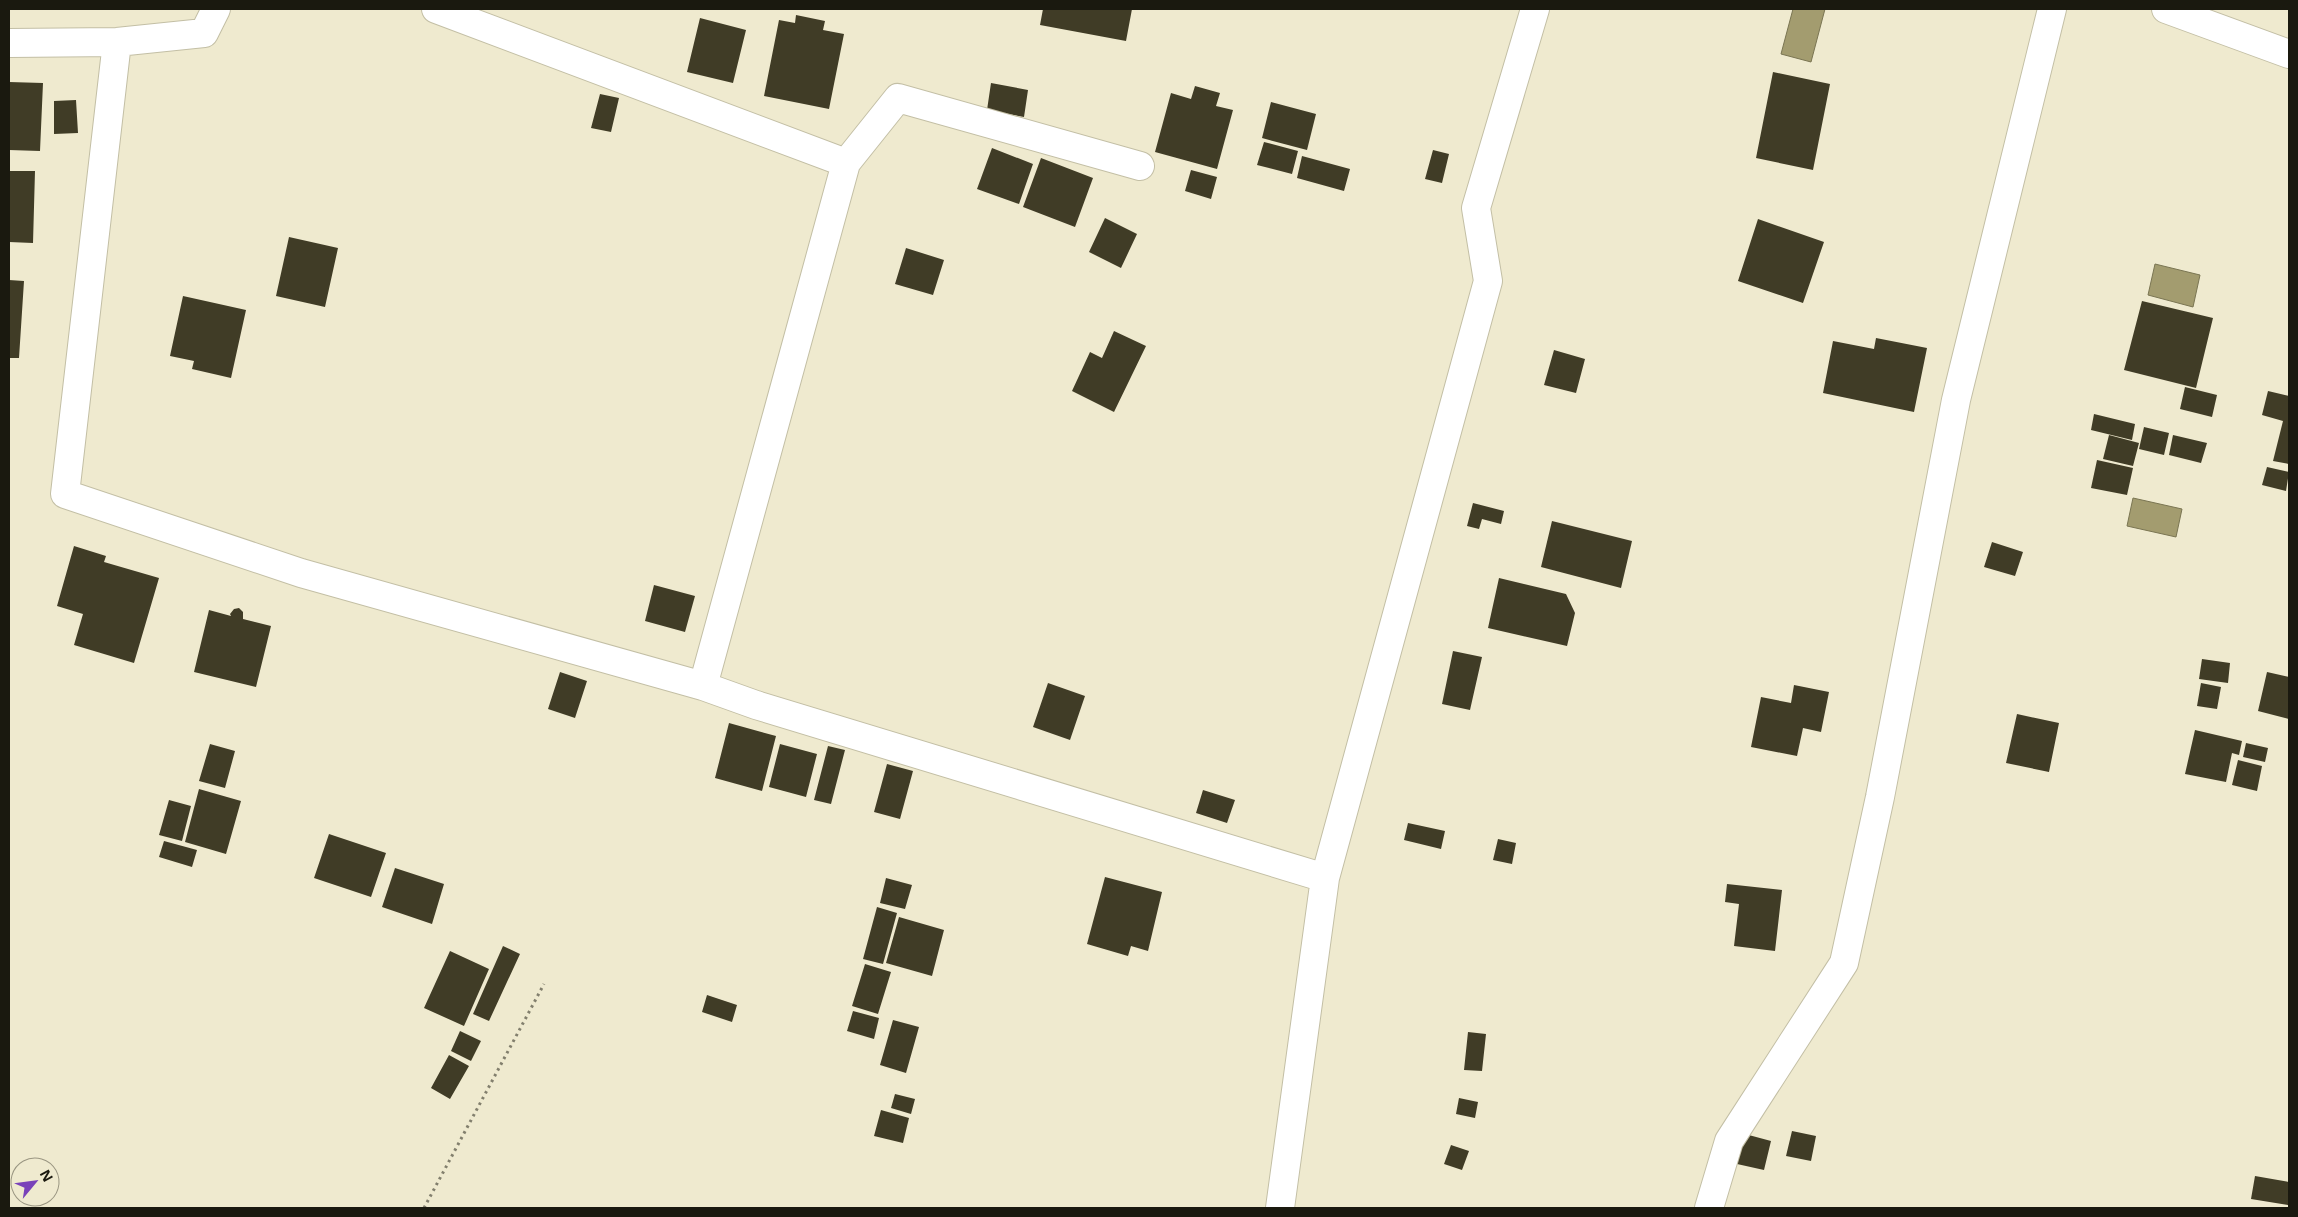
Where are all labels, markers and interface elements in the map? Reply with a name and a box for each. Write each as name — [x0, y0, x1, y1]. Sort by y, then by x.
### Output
north arrow — [10, 1157, 60, 1207]
text: N — [36, 1166, 58, 1185]

